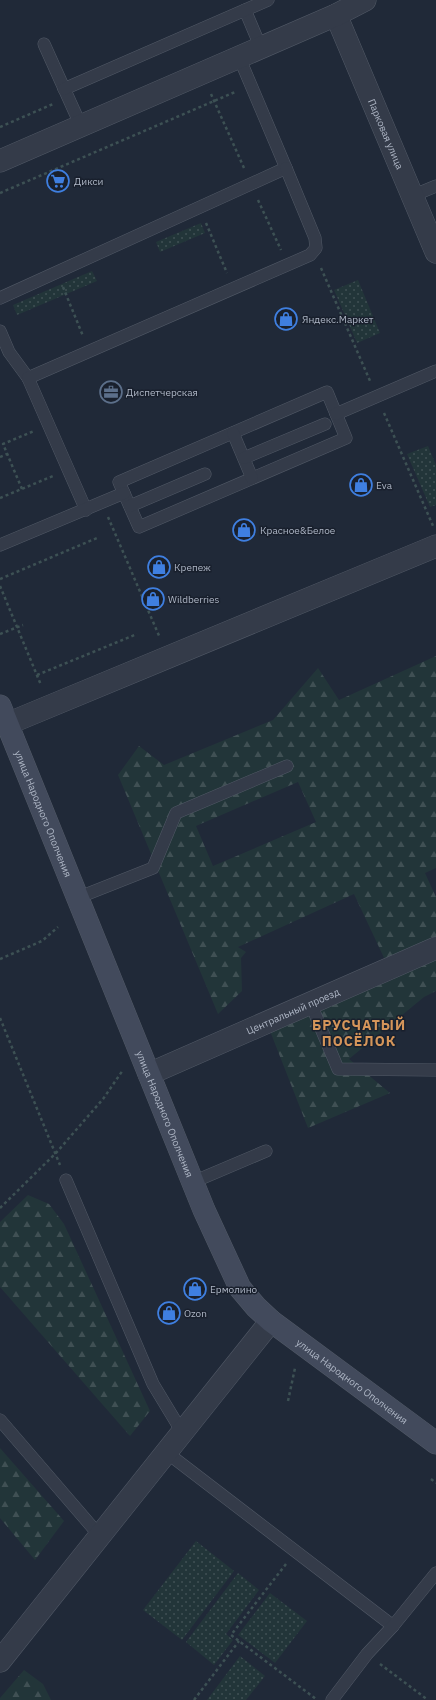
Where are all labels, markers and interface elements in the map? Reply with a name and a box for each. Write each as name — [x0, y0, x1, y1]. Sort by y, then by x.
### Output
street label: Парковая улица — [366, 97, 407, 172]
supermarket icon: Дикси — [45, 168, 71, 194]
place label: Дикси — [74, 175, 104, 188]
shop icon: Яндекс.Маркет — [273, 306, 299, 332]
place label: Яндекс.Маркет — [302, 313, 374, 326]
office icon: Диспетчерская — [98, 379, 124, 405]
place label: Диспетчерская — [126, 386, 198, 399]
shop icon: Eva — [348, 472, 374, 498]
place label: Eva — [376, 479, 393, 492]
shop icon: Красное&Белое — [231, 517, 257, 543]
place label: Красное&Белое — [260, 524, 336, 537]
shop icon: Крепеж — [146, 554, 172, 580]
place label: Крепеж — [174, 561, 211, 574]
shop icon: Wildberries — [140, 586, 166, 612]
place label: Wildberries — [168, 593, 220, 606]
street label: улица Народного Ополчения — [12, 748, 75, 879]
street label: Центральный проезд — [244, 985, 341, 1037]
district label: БРУСЧАТЫЙ ПОСЁЛОК — [312, 1016, 406, 1050]
street label: улица Народного Ополчения — [134, 1049, 197, 1179]
shop icon: Ермолино — [182, 1276, 208, 1302]
place label: Ермолино — [210, 1283, 258, 1296]
shop icon: Ozon — [156, 1300, 182, 1326]
place label: Ozon — [184, 1307, 207, 1320]
street label: улица Народного Ополчения — [294, 1336, 411, 1427]

